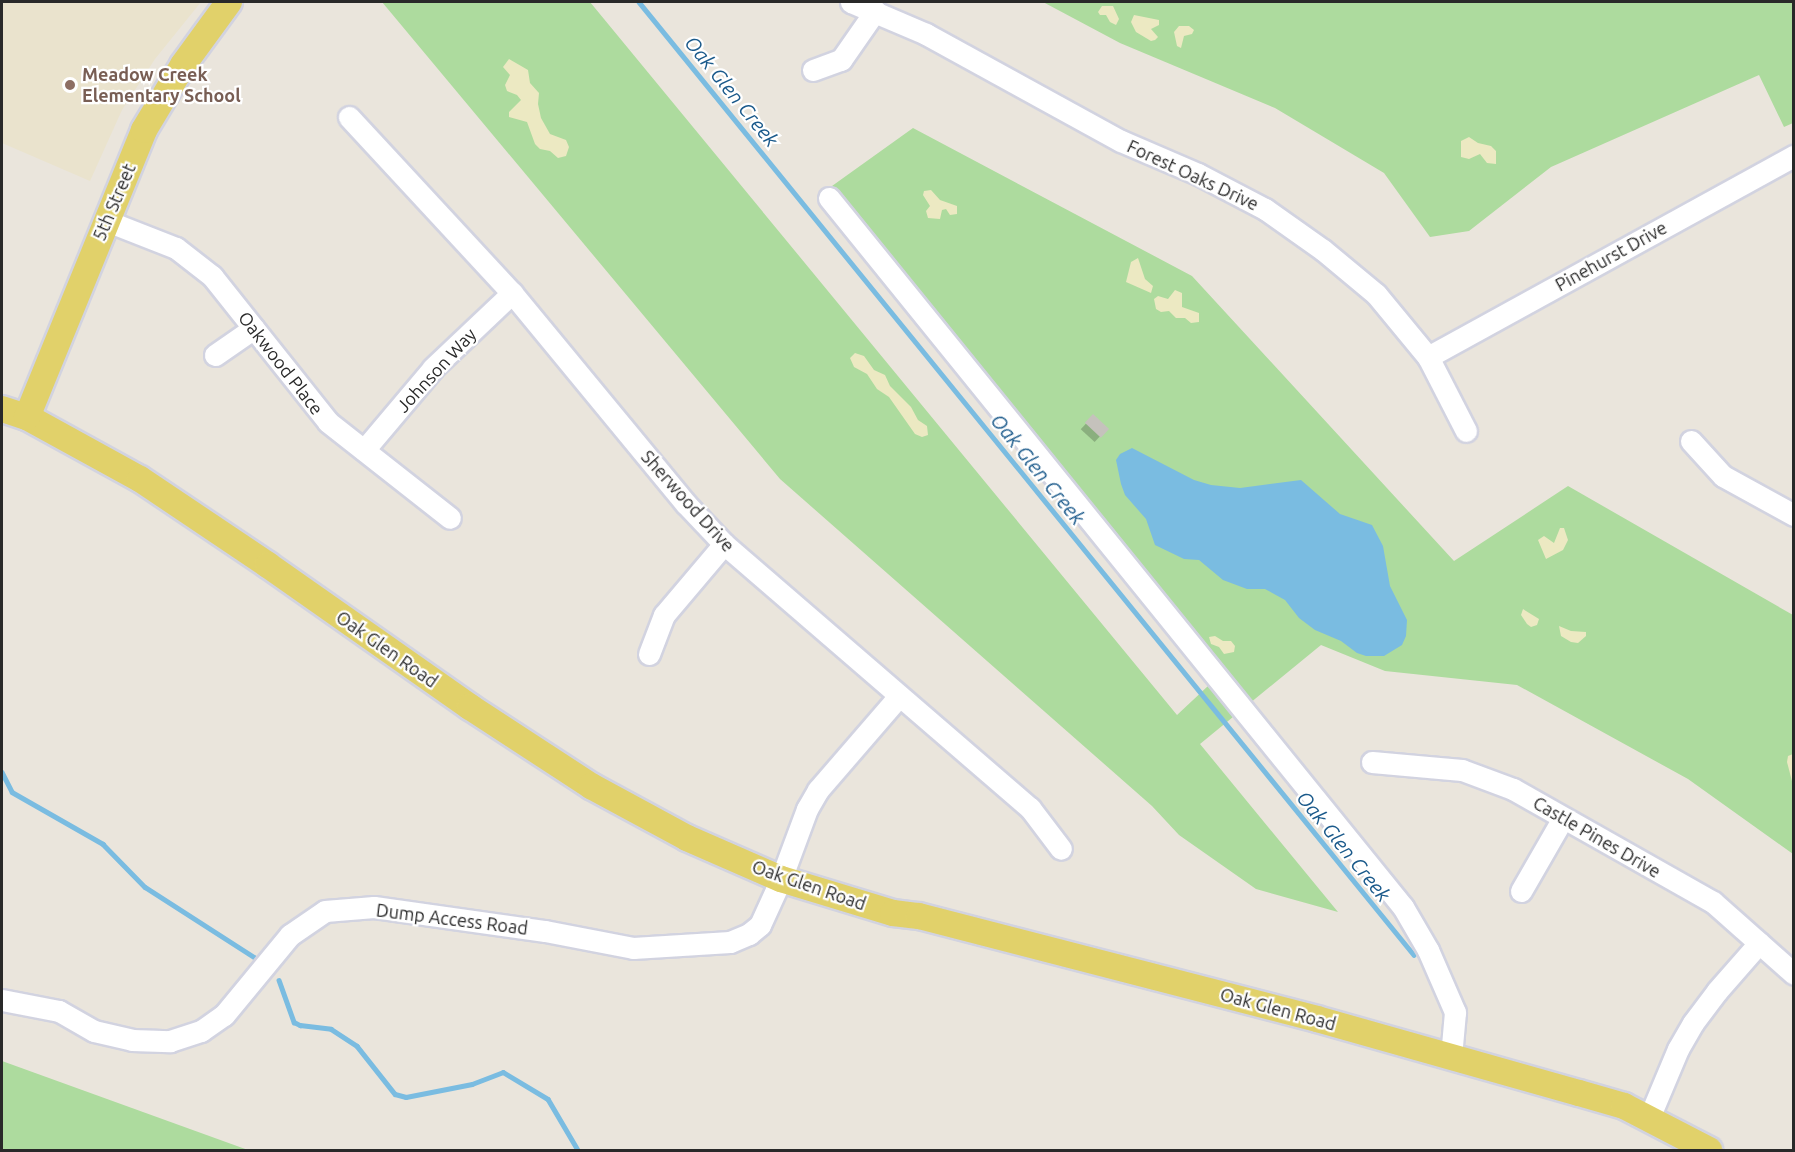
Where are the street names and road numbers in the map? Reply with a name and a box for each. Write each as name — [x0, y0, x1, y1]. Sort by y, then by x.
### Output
street label: Forest Oaks Drive — [1124, 135, 1262, 215]
street label: 5th Street — [88, 160, 140, 244]
street label: Pinehurst Drive — [1551, 216, 1671, 296]
street label: Oakwood Place — [234, 307, 328, 419]
street label: Johnson Way — [392, 324, 480, 416]
street label: Sherwood Drive — [637, 446, 739, 556]
street label: Oak Glen Road — [332, 606, 442, 692]
street label: Castle Pines Drive — [1529, 792, 1665, 882]
street label: Oak Glen Road — [749, 855, 869, 915]
street label: Dump Access Road — [375, 899, 529, 939]
street label: Oak Glen Road — [1218, 983, 1338, 1035]

